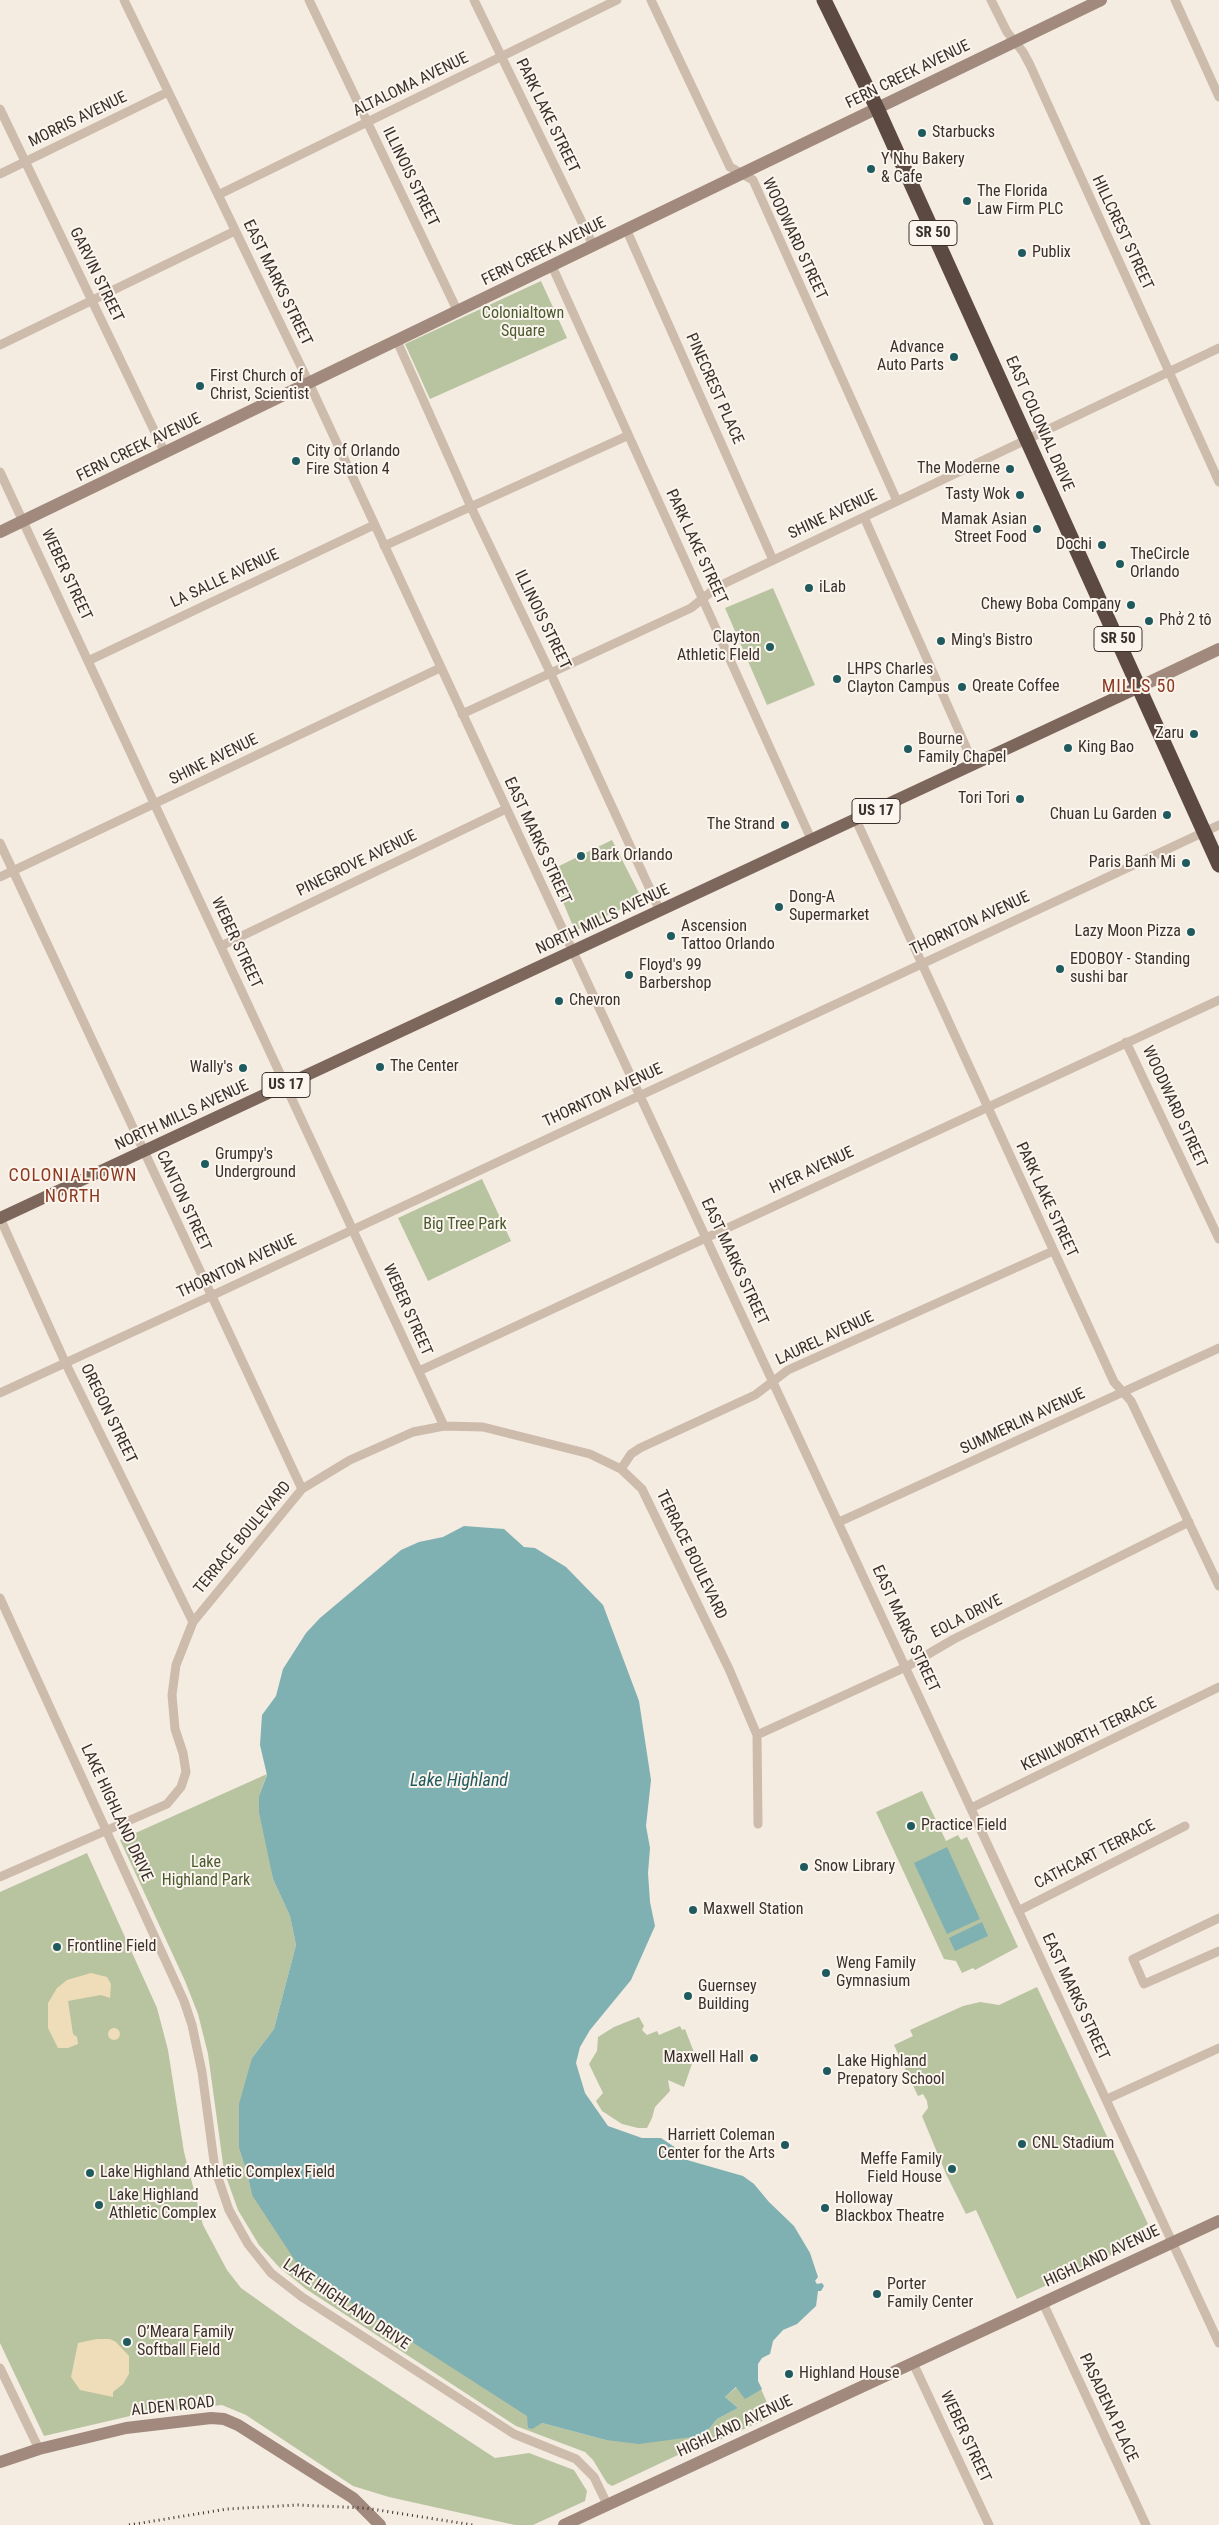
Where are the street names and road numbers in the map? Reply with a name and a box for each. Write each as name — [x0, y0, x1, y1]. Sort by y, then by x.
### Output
street label: FERN CREEK AVENUE — [843, 37, 973, 113]
street label: ALTALOMA AVENUE — [350, 49, 472, 121]
street label: PARK LAKE STREET — [511, 56, 583, 176]
street label: MORRIS AVENUE — [26, 88, 130, 152]
street label: ILLINOIS STREET — [378, 124, 442, 230]
street label: HILLCREST STREET — [1087, 173, 1157, 293]
street label: WOODWARD STREET — [757, 175, 831, 303]
street label: FERN CREEK AVENUE — [479, 214, 609, 290]
street label: EAST MARKS STREET — [238, 217, 316, 349]
road number: SR 50 — [909, 220, 957, 246]
street label: GARVIN STREET — [65, 224, 127, 326]
street label: PINECREST PLACE — [681, 331, 747, 447]
street label: EAST COLONIAL DRIVE — [1001, 353, 1077, 495]
street label: FERN CREEK AVENUE — [74, 410, 204, 486]
street label: PARK LAKE STREET — [661, 486, 731, 608]
street label: SHINE AVENUE — [785, 486, 881, 544]
street label: WEBER STREET — [36, 526, 96, 624]
street label: LA SALLE AVENUE — [168, 546, 282, 612]
street label: ILLINOIS STREET — [510, 567, 574, 673]
road number: SR 50 — [1094, 626, 1142, 652]
street label: SHINE AVENUE — [167, 730, 261, 790]
street label: EAST MARKS STREET — [499, 775, 575, 907]
road number: US 17 — [852, 798, 900, 824]
street label: PINEGROVE AVENUE — [294, 827, 420, 901]
street label: NORTH MILLS AVENUE — [533, 881, 673, 959]
street label: THORNTON AVENUE — [907, 888, 1033, 960]
street label: WEBER STREET — [206, 894, 266, 992]
street label: WOODWARD STREET — [1137, 1043, 1211, 1171]
street label: THORNTON AVENUE — [540, 1060, 666, 1132]
road number: US 17 — [262, 1072, 310, 1098]
street label: NORTH MILLS AVENUE — [112, 1077, 252, 1155]
street label: PARK LAKE STREET — [1011, 1139, 1081, 1261]
street label: HYER AVENUE — [767, 1143, 857, 1199]
street label: CANTON STREET — [151, 1148, 215, 1254]
street label: EAST MARKS STREET — [696, 1196, 772, 1328]
street label: THORNTON AVENUE — [174, 1231, 300, 1303]
street label: WEBER STREET — [378, 1261, 436, 1359]
street label: LAUREL AVENUE — [773, 1308, 877, 1370]
street label: OREGON STREET — [76, 1361, 140, 1467]
street label: SUMMERLIN AVENUE — [958, 1385, 1088, 1459]
street label: TERRACE BOULEVARD — [190, 1478, 296, 1598]
street label: TERRACE BOULEVARD — [651, 1487, 731, 1623]
street label: EAST MARKS STREET — [867, 1563, 943, 1695]
street label: EOLA DRIVE — [928, 1591, 1006, 1643]
street label: KENILWORTH TERRACE — [1018, 1694, 1160, 1776]
street label: LAKE HIGHLAND DRIVE — [76, 1741, 156, 1885]
street label: CATHCART TERRACE — [1031, 1816, 1159, 1894]
street label: EAST MARKS STREET — [1037, 1931, 1113, 2063]
street label: HIGHLAND AVENUE — [1041, 2222, 1163, 2292]
street label: LAKE HIGHLAND DRIVE — [279, 2255, 413, 2355]
street label: PASADENA PLACE — [1074, 2351, 1142, 2465]
street label: WEBER STREET — [935, 2388, 995, 2486]
street label: HIGHLAND AVENUE — [674, 2392, 796, 2462]
street label: ALDEN ROAD — [130, 2393, 216, 2421]

